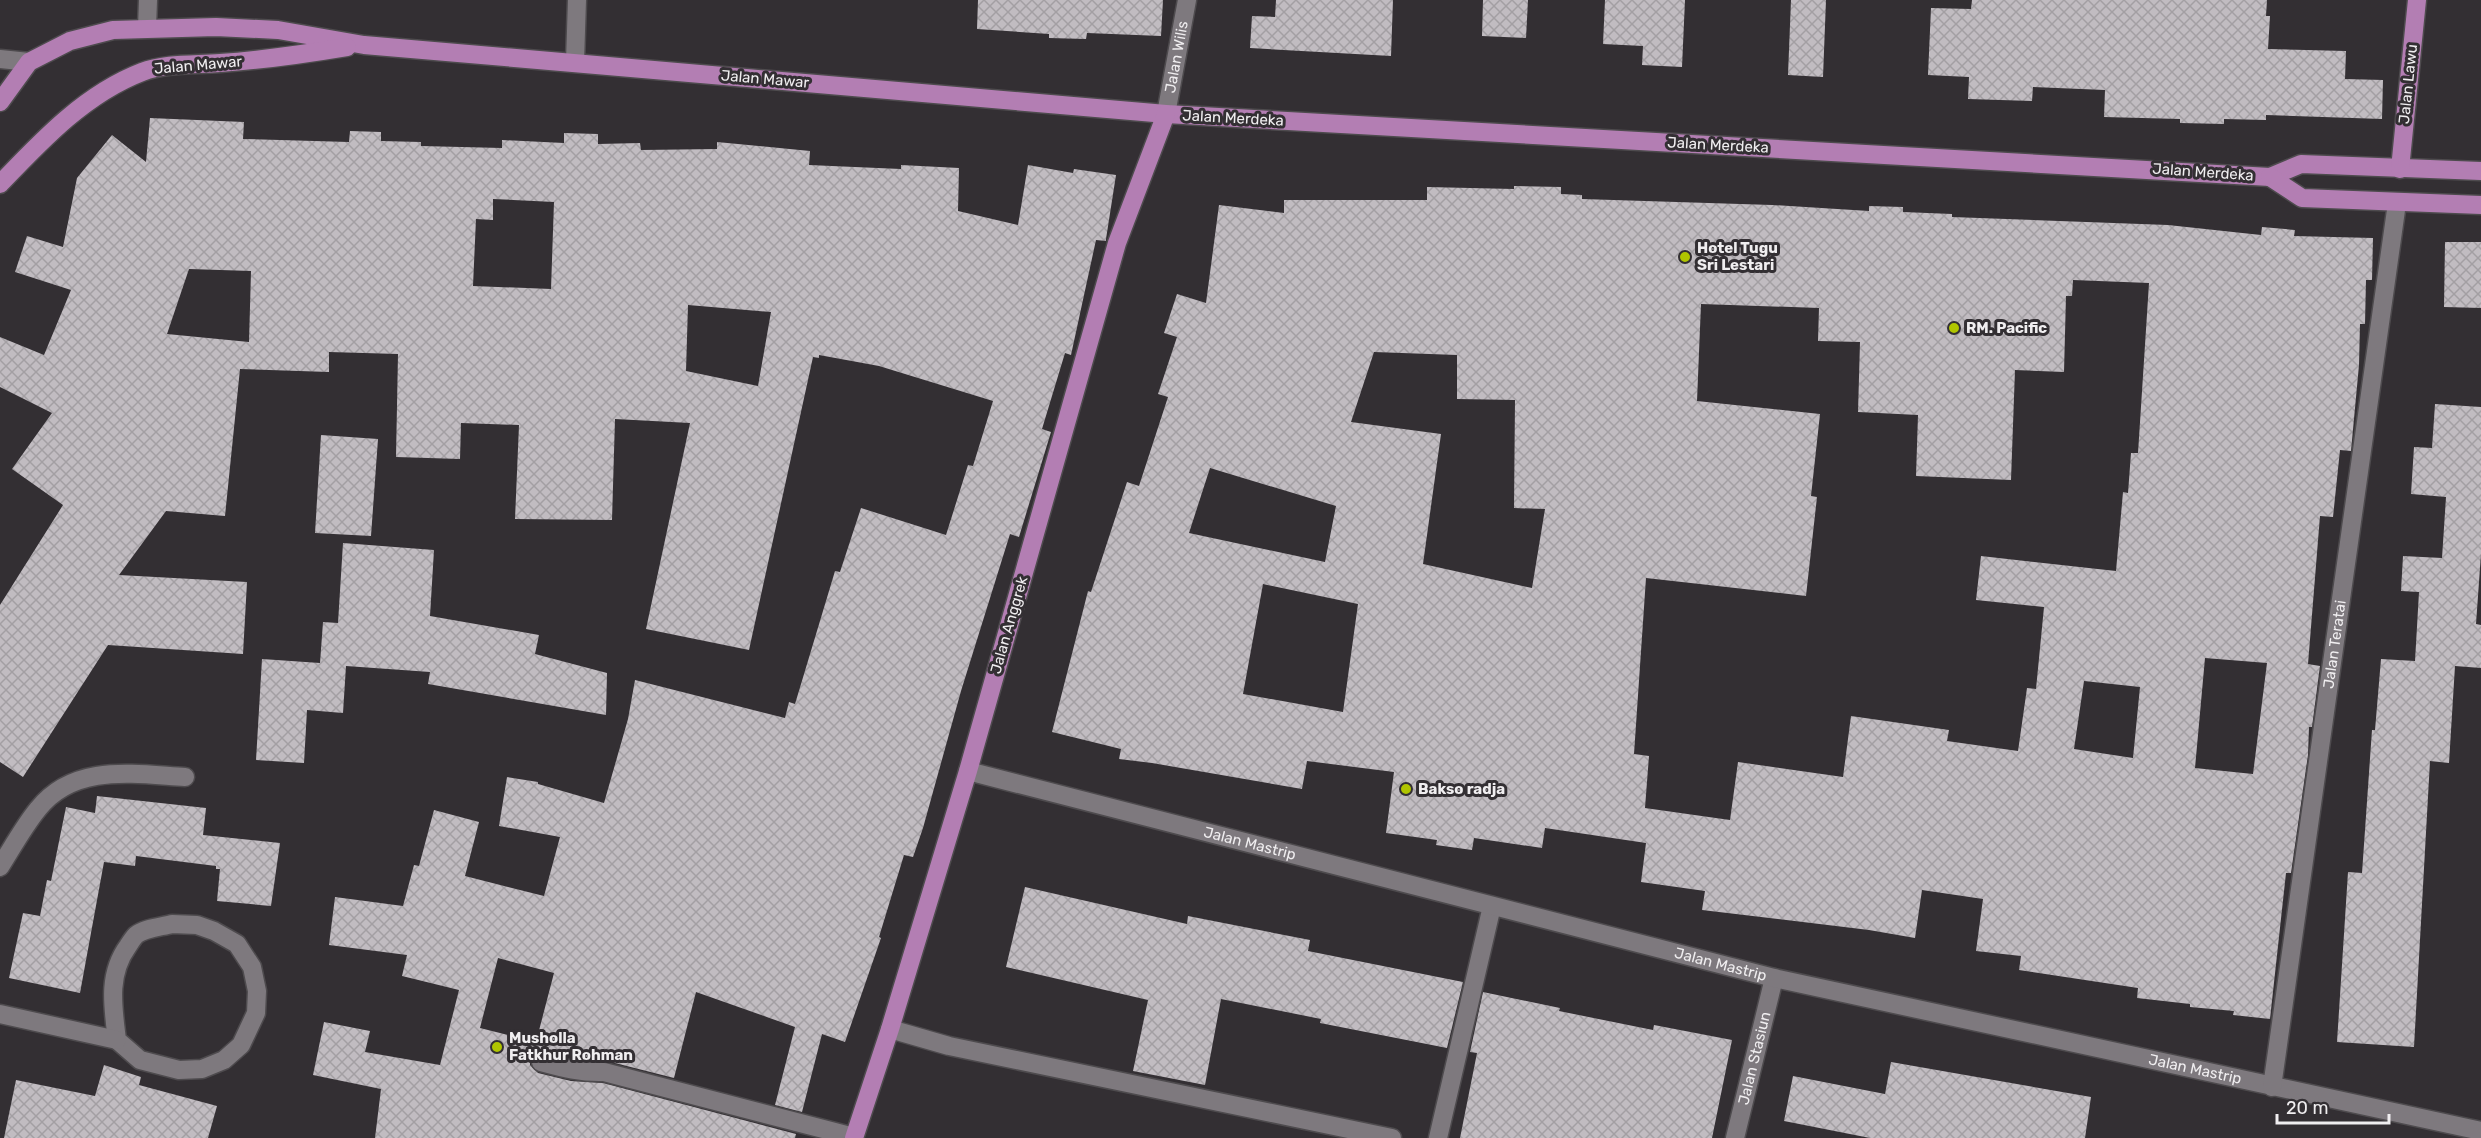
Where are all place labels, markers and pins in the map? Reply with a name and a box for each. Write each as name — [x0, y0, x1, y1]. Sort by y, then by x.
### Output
place label: Hotel Tugu Sri Lestari — [1697, 239, 1778, 274]
marker: Hotel Tugu Sri Lestari — [1678, 250, 1692, 264]
place label: RM. Pacific — [1966, 319, 2047, 337]
marker: RM. Pacific — [1947, 321, 1961, 335]
place label: Bakso radja — [1418, 780, 1505, 798]
marker: Bakso radja — [1399, 782, 1413, 796]
place label: Musholla Fatkhur Rohman — [509, 1029, 633, 1064]
marker: Musholla Fatkhur Rohman — [490, 1040, 504, 1054]

